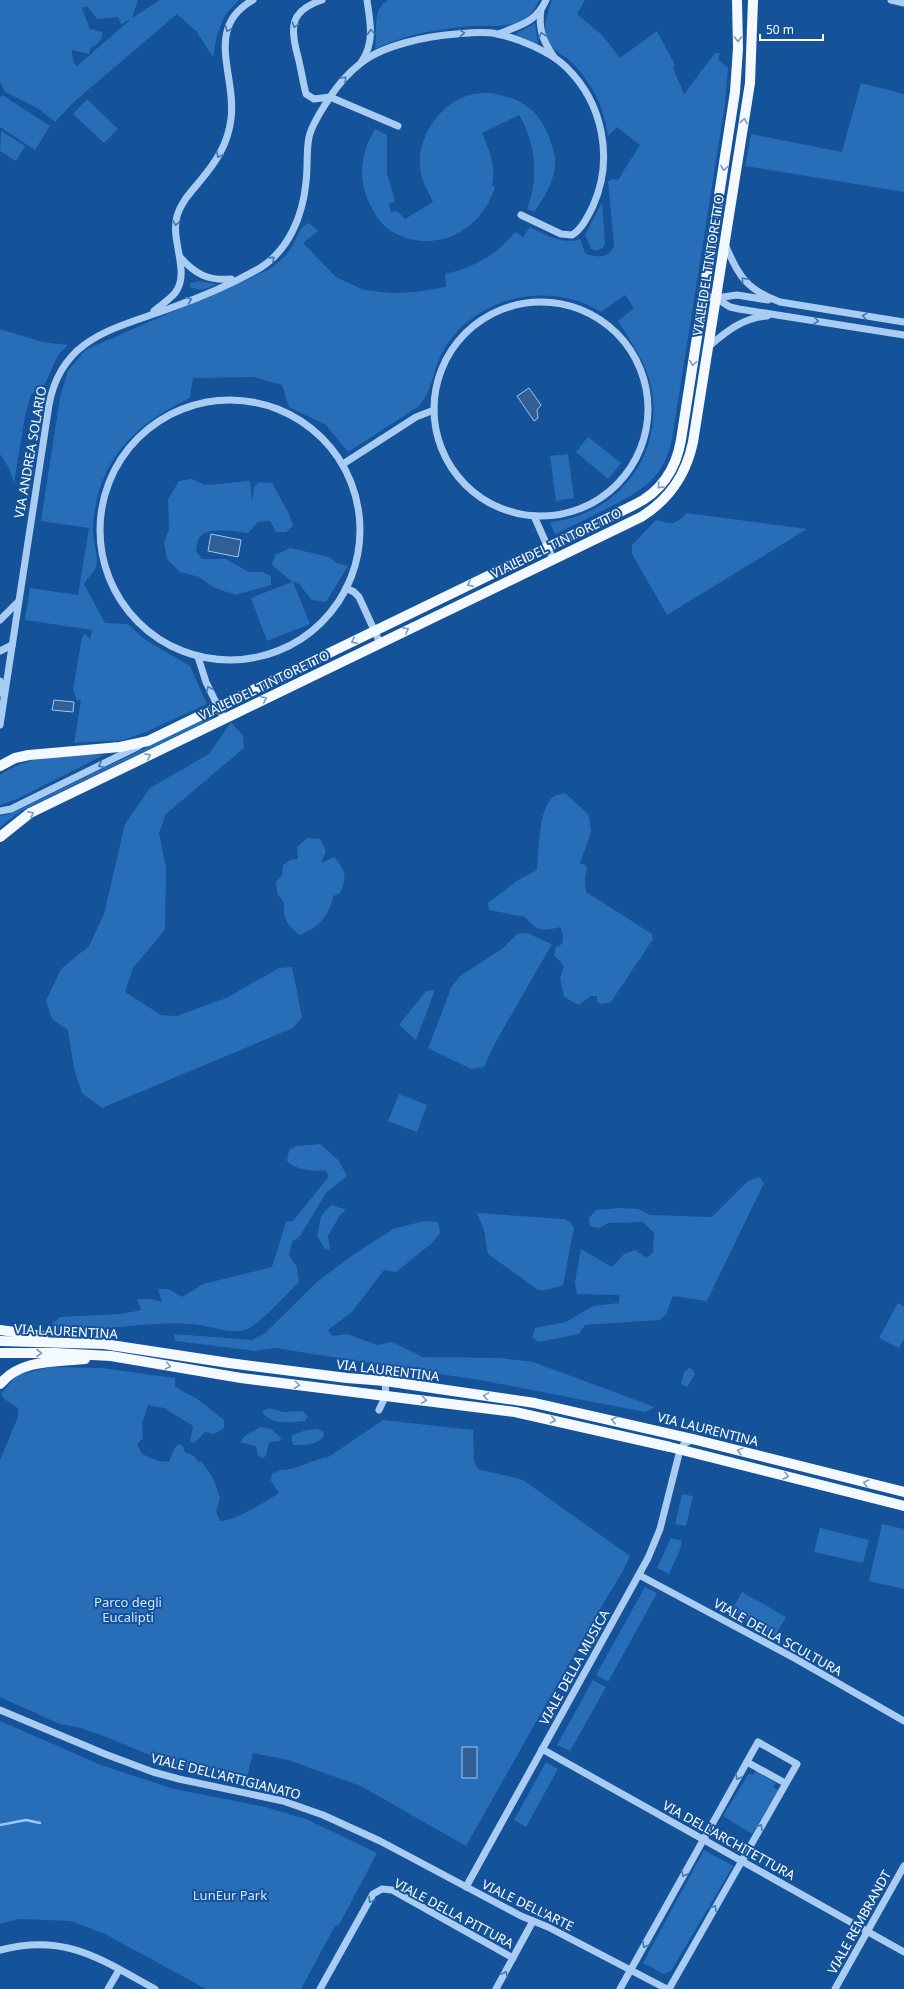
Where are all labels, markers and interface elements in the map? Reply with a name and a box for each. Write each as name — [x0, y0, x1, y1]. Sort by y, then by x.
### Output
scale bar — [760, 16, 823, 42]
one-way arrow — [291, 21, 299, 28]
text: 50 m — [766, 21, 794, 38]
one-way arrow — [225, 25, 233, 32]
one-way arrow — [366, 29, 375, 35]
one-way arrow — [459, 29, 465, 38]
one-way arrow — [538, 31, 546, 38]
one-way arrow — [734, 36, 742, 42]
one-way arrow — [339, 76, 347, 84]
one-way arrow — [739, 118, 747, 124]
one-way arrow — [217, 151, 224, 158]
one-way arrow — [720, 165, 729, 171]
street label: VIALE DEL TINTORETTO — [688, 193, 728, 337]
one-way arrow — [172, 220, 181, 226]
one-way arrow — [267, 256, 274, 263]
one-way arrow — [741, 277, 748, 284]
one-way arrow — [185, 297, 193, 305]
one-way arrow — [862, 312, 869, 321]
one-way arrow — [813, 316, 819, 325]
one-way arrow — [689, 359, 698, 366]
street label: VIA ANDREA SOLARIO — [10, 385, 50, 519]
one-way arrow — [657, 481, 665, 489]
street label: VIALE DEL TINTORETTO — [488, 503, 624, 583]
one-way arrow — [467, 579, 475, 587]
one-way arrow — [402, 627, 410, 635]
one-way arrow — [350, 636, 358, 644]
street label: VIALE DEL TINTORETTO — [196, 645, 332, 725]
one-way arrow — [206, 685, 214, 693]
one-way arrow — [260, 696, 268, 704]
one-way arrow — [143, 753, 151, 761]
one-way arrow — [97, 760, 105, 768]
one-way arrow — [27, 811, 34, 818]
street label: VIA LAURENTINA — [14, 1319, 119, 1343]
one-way arrow — [36, 1349, 42, 1357]
street label: VIA LAURENTINA — [336, 1355, 441, 1385]
one-way arrow — [165, 1362, 171, 1370]
one-way arrow — [293, 1380, 300, 1389]
one-way arrow — [483, 1392, 489, 1400]
one-way arrow — [421, 1395, 427, 1404]
street label: VIA LAURENTINA — [656, 1408, 761, 1450]
one-way arrow — [550, 1415, 556, 1423]
one-way arrow — [611, 1417, 617, 1425]
one-way arrow — [737, 1447, 743, 1455]
one-way arrow — [783, 1472, 789, 1480]
one-way arrow — [863, 1479, 869, 1487]
park label: Parco degli Eucalipti — [94, 1593, 162, 1626]
street label: VIALE DELLA SCULTURA — [710, 1594, 846, 1680]
street label: VIALE DELLA MUSICA — [535, 1605, 614, 1728]
street label: VIALE DELL'ARTIGIANATO — [149, 1749, 303, 1803]
one-way arrow — [735, 1773, 742, 1780]
street label: VIA DELL'ARCHITETTURA — [660, 1796, 799, 1884]
one-way arrow — [756, 1824, 763, 1831]
street label: VIALE REMBRANDT — [823, 1866, 895, 1977]
one-way arrow — [681, 1870, 688, 1877]
street label: VIALE DELLA PITTURA — [391, 1874, 517, 1952]
street label: VIALE DELL'ARTE — [479, 1875, 577, 1935]
park label: LunEur Park — [193, 1886, 267, 1904]
one-way arrow — [368, 1896, 375, 1903]
one-way arrow — [710, 1905, 717, 1913]
one-way arrow — [642, 1941, 649, 1948]
one-way arrow — [500, 1970, 507, 1978]

